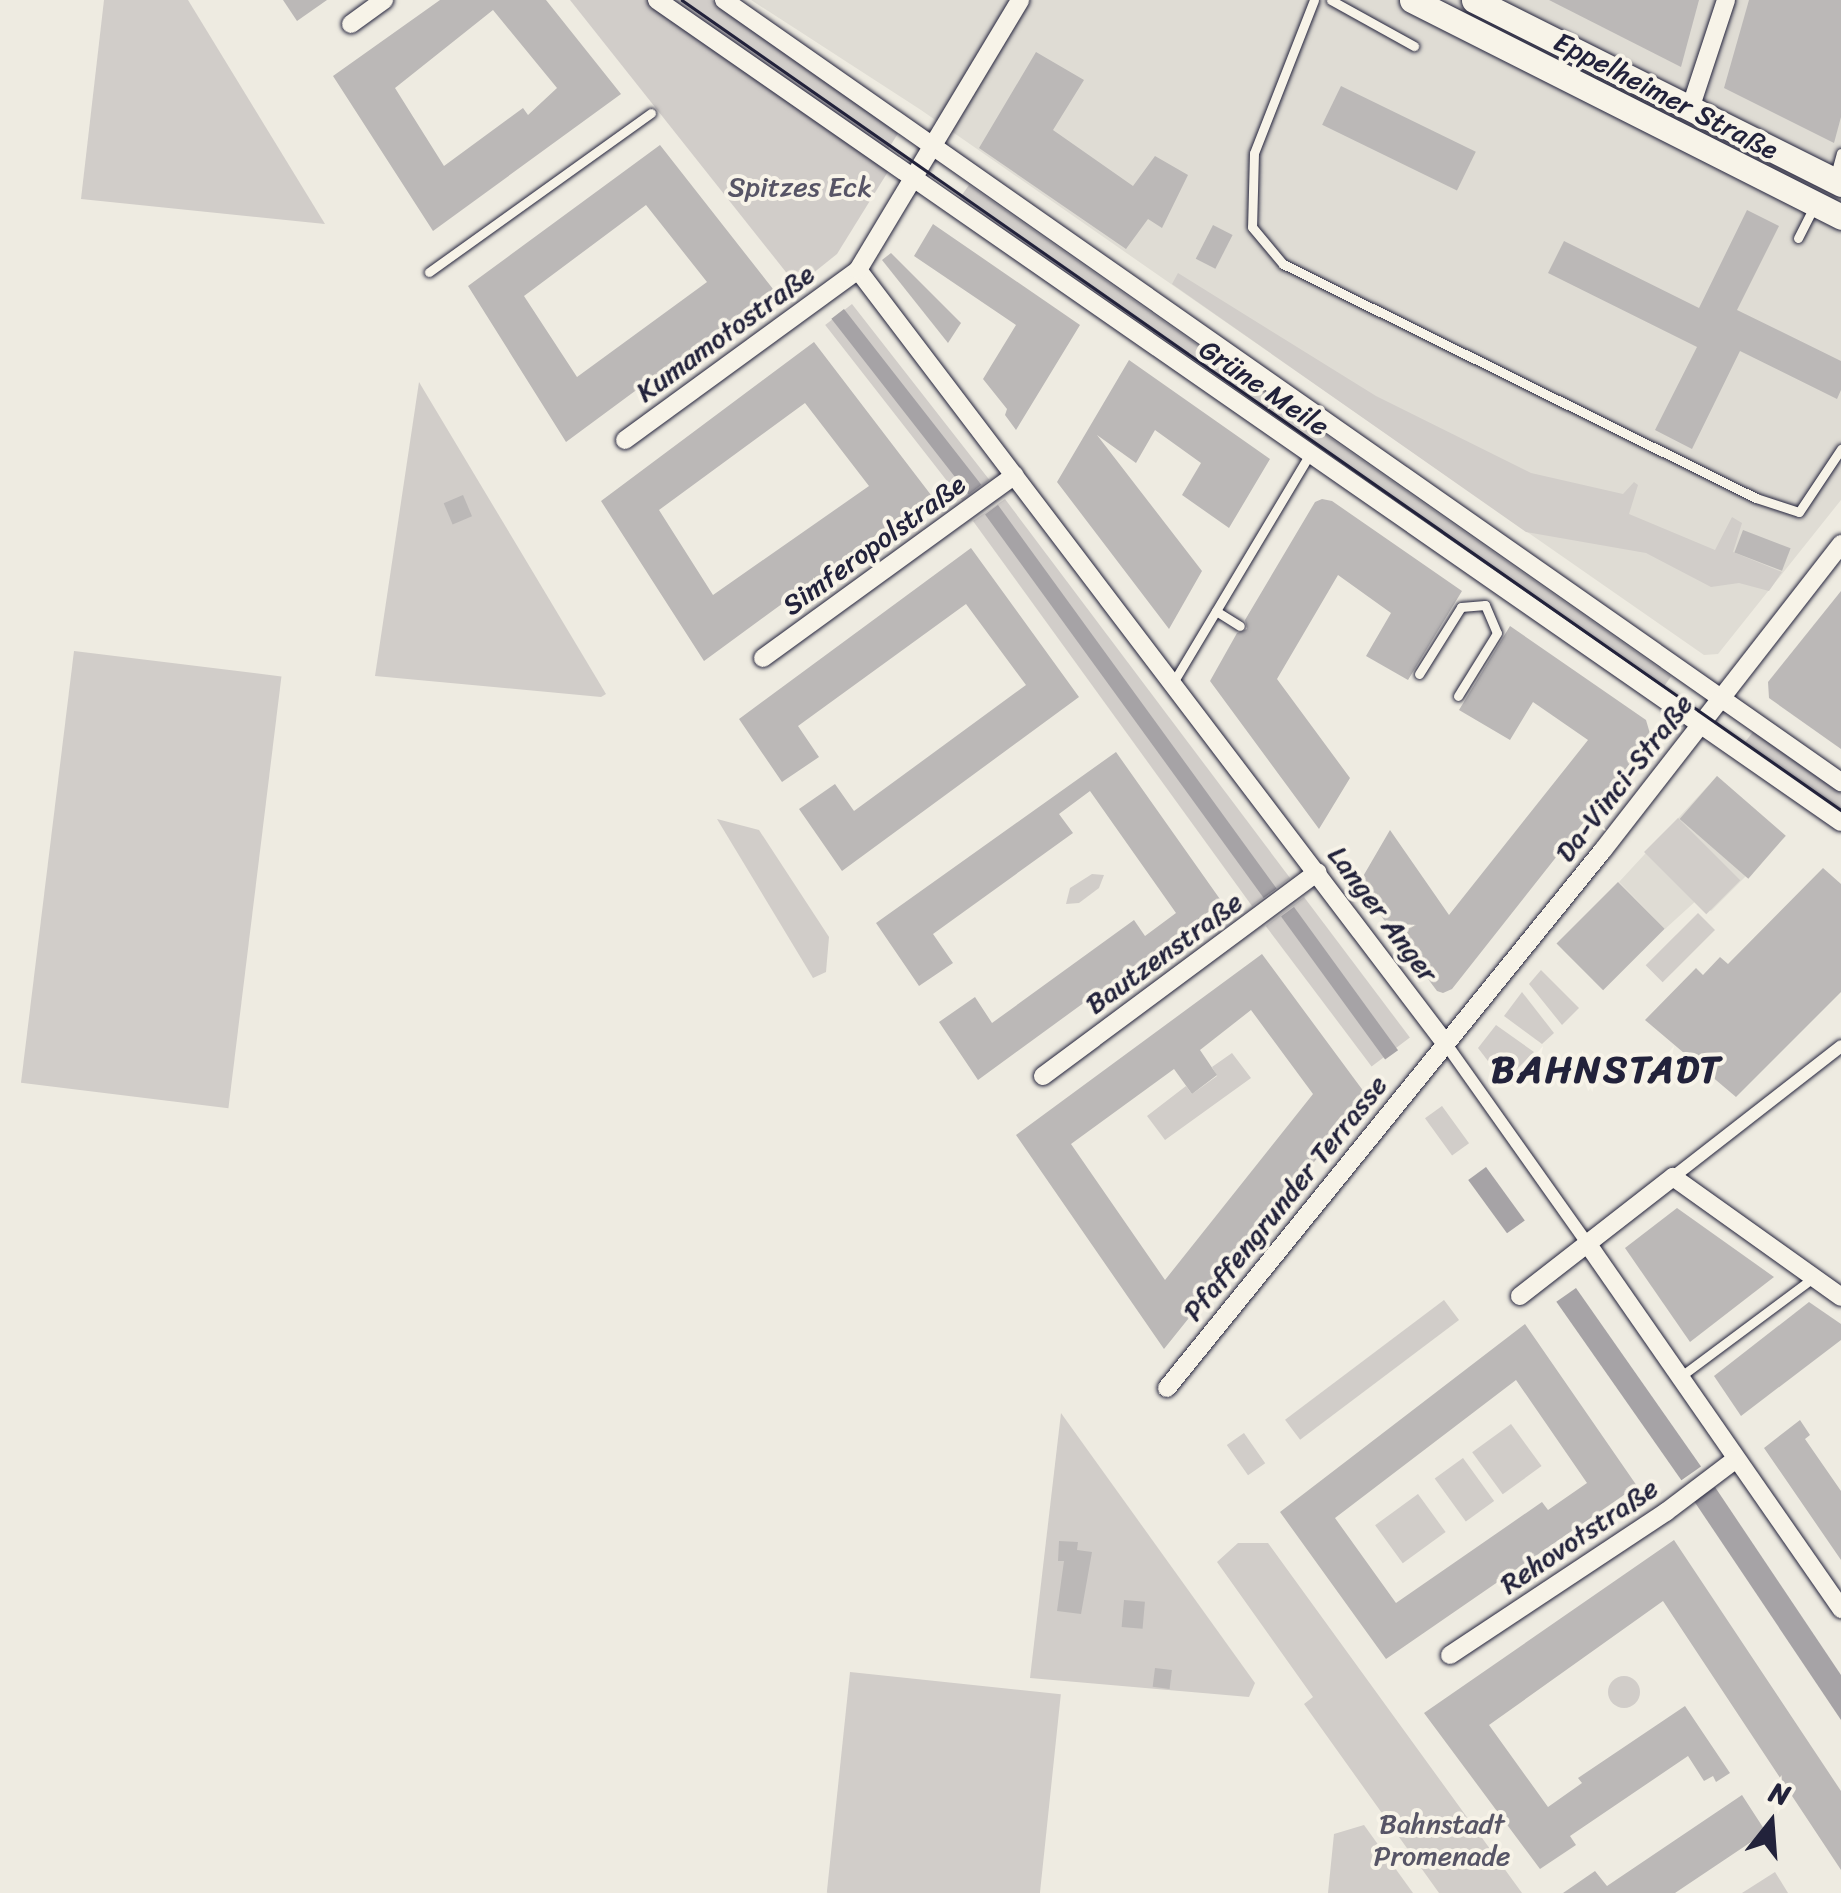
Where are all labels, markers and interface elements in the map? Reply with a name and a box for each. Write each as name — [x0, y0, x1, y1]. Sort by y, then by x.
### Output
street label: Eppelheimer Straße — [1548, 25, 1784, 167]
park label: Spitzes Eck — [728, 170, 872, 204]
street label: Kumamotostraße — [629, 257, 821, 409]
street label: Grüne Meile — [1194, 333, 1334, 443]
street label: Simferopolstraße — [776, 467, 972, 623]
street label: Da-Vinci-Straße — [1548, 688, 1700, 868]
street label: Langer Anger — [1321, 839, 1445, 989]
street label: Bautzenstraße — [1079, 885, 1249, 1021]
district label: BAHNSTADT — [1490, 1047, 1724, 1093]
street label: Pfaffengrunder Terrasse — [1176, 1069, 1394, 1327]
street label: Rehovotstraße — [1494, 1471, 1664, 1601]
text: N — [1763, 1768, 1796, 1820]
north arrow — [1721, 1773, 1821, 1873]
park label: Bahnstadt Promenade — [1373, 1807, 1511, 1873]

